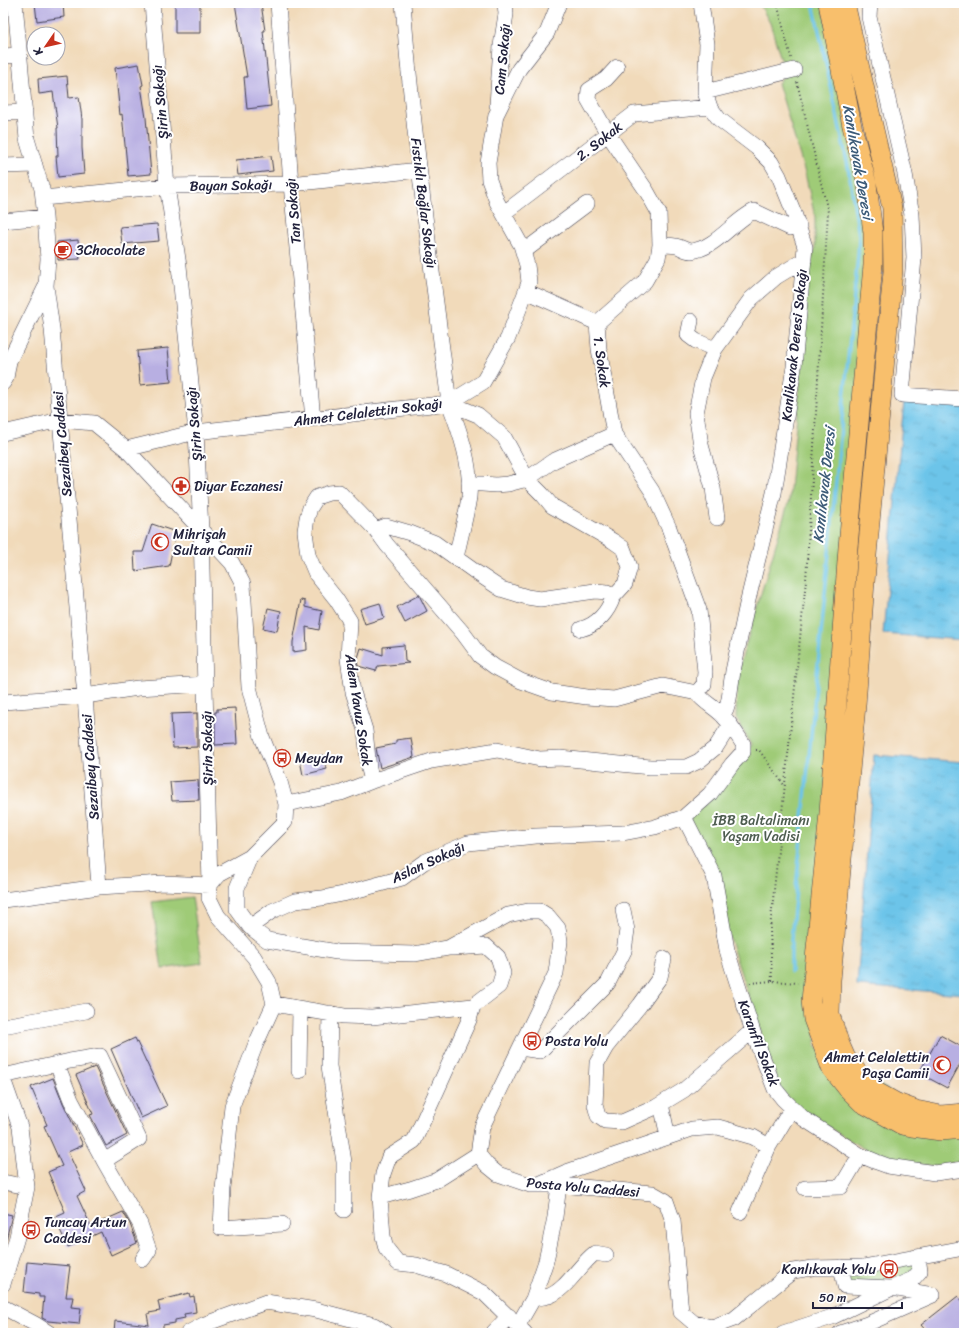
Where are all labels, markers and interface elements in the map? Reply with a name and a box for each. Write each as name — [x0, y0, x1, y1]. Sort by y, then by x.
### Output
street label: Cam Sokağı — [487, 22, 518, 96]
north arrow — [26, 26, 66, 66]
text: K — [28, 42, 48, 60]
street label: Şirin Sokağı — [145, 64, 176, 140]
water label: Kanlıkavak Deresi — [835, 103, 881, 224]
street label: 2. Sokak — [570, 115, 629, 168]
street label: Fıstıklı Bağlar Sokağı — [403, 136, 444, 270]
street label: Bayan Sokağı — [190, 172, 273, 199]
street label: Tan Sokağı — [278, 177, 309, 245]
place label: 3Chocolate — [76, 238, 145, 263]
cafe icon: 3Chocolate — [53, 240, 73, 260]
street label: Kanlikavak Deresi Sokağı — [774, 267, 815, 423]
street label: 1. Sokak — [586, 335, 618, 390]
street label: Şirin Sokağı — [179, 386, 210, 462]
street label: Sezaibey Caddesi — [45, 389, 80, 498]
street label: Ahmet Celalettin Sokağı — [291, 391, 444, 434]
water label: Kanlıkavak Deresi — [805, 423, 843, 544]
place label: Diyar Eczanesi — [194, 474, 284, 499]
pharmacy icon: Diyar Eczanesi — [171, 476, 191, 496]
place label: Mihrişah Sultan Camii — [173, 522, 253, 563]
mosque icon: Mihrişah Sultan Camii — [150, 532, 170, 552]
street label: Adem Yavuz Sokak — [337, 651, 380, 768]
street label: Şirin Sokağı — [194, 710, 221, 785]
street label: Sezaibey Caddesi — [74, 712, 107, 821]
place label: Meydan — [295, 746, 343, 771]
bus stop icon: Meydan — [272, 748, 292, 768]
park label: İBB Baltalimanı Yaşam Vadisi — [711, 808, 810, 849]
street label: Aslan Sokağı — [386, 834, 469, 891]
street label: Karanfil Sokak — [730, 996, 787, 1091]
place label: Posta Yolu — [545, 1029, 609, 1054]
bus stop icon: Posta Yolu — [522, 1031, 542, 1051]
place label: Ahmet Celalettin Paşa Camii — [823, 1045, 930, 1086]
mosque icon: Ahmet Celalettin Paşa Camii — [932, 1055, 952, 1075]
street label: Posta Yolu Caddesi — [525, 1170, 642, 1205]
place label: Tuncay Artun Caddesi — [44, 1210, 127, 1251]
bus stop icon: Tuncay Artun Caddesi — [21, 1220, 41, 1240]
place label: Kanlıkavak Yolu — [781, 1257, 876, 1282]
bus stop icon: Kanlıkavak Yolu — [879, 1259, 899, 1279]
scale bar — [813, 1284, 902, 1310]
text: 50 m — [819, 1287, 846, 1309]

